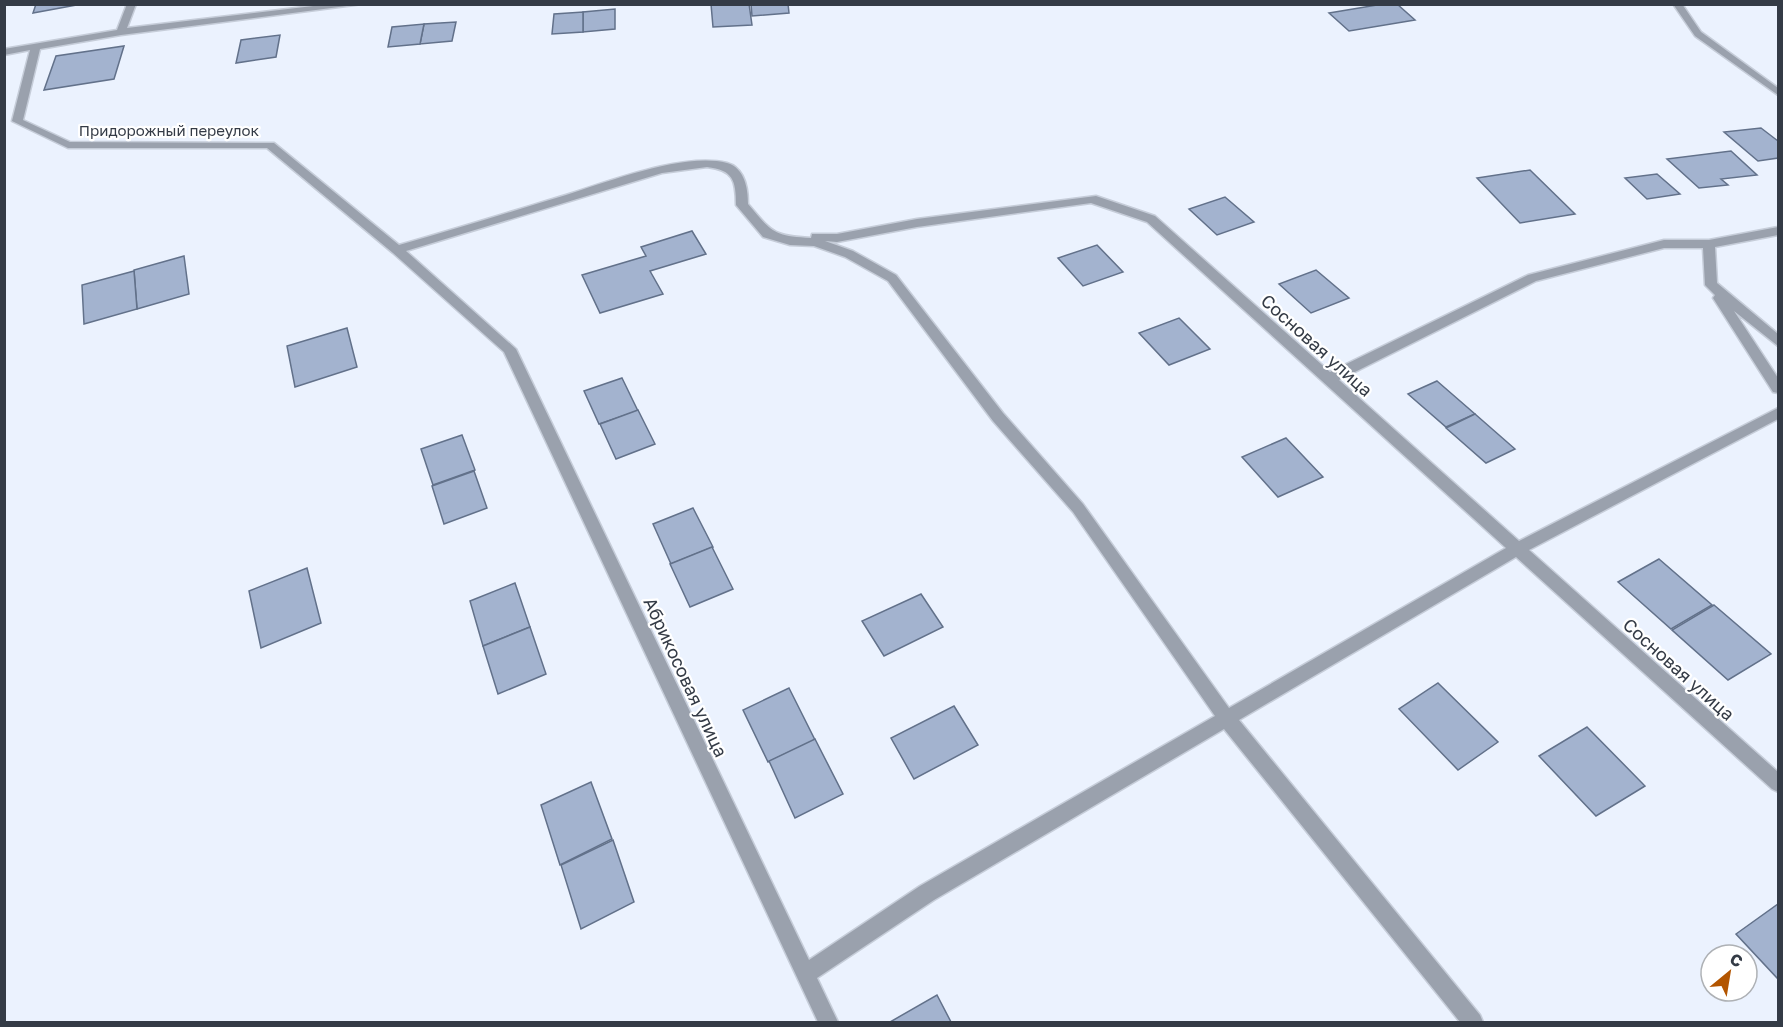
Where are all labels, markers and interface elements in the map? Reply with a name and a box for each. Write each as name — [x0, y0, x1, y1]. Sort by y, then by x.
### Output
street label: Придорожный переулок — [79, 121, 260, 139]
street label: Сосновая улица — [1257, 289, 1377, 401]
street label: Абрикосовая улица — [639, 594, 733, 760]
street label: Сосновая улица — [1619, 613, 1739, 725]
north arrow — [1699, 943, 1759, 1003]
text: С — [1727, 949, 1746, 972]

